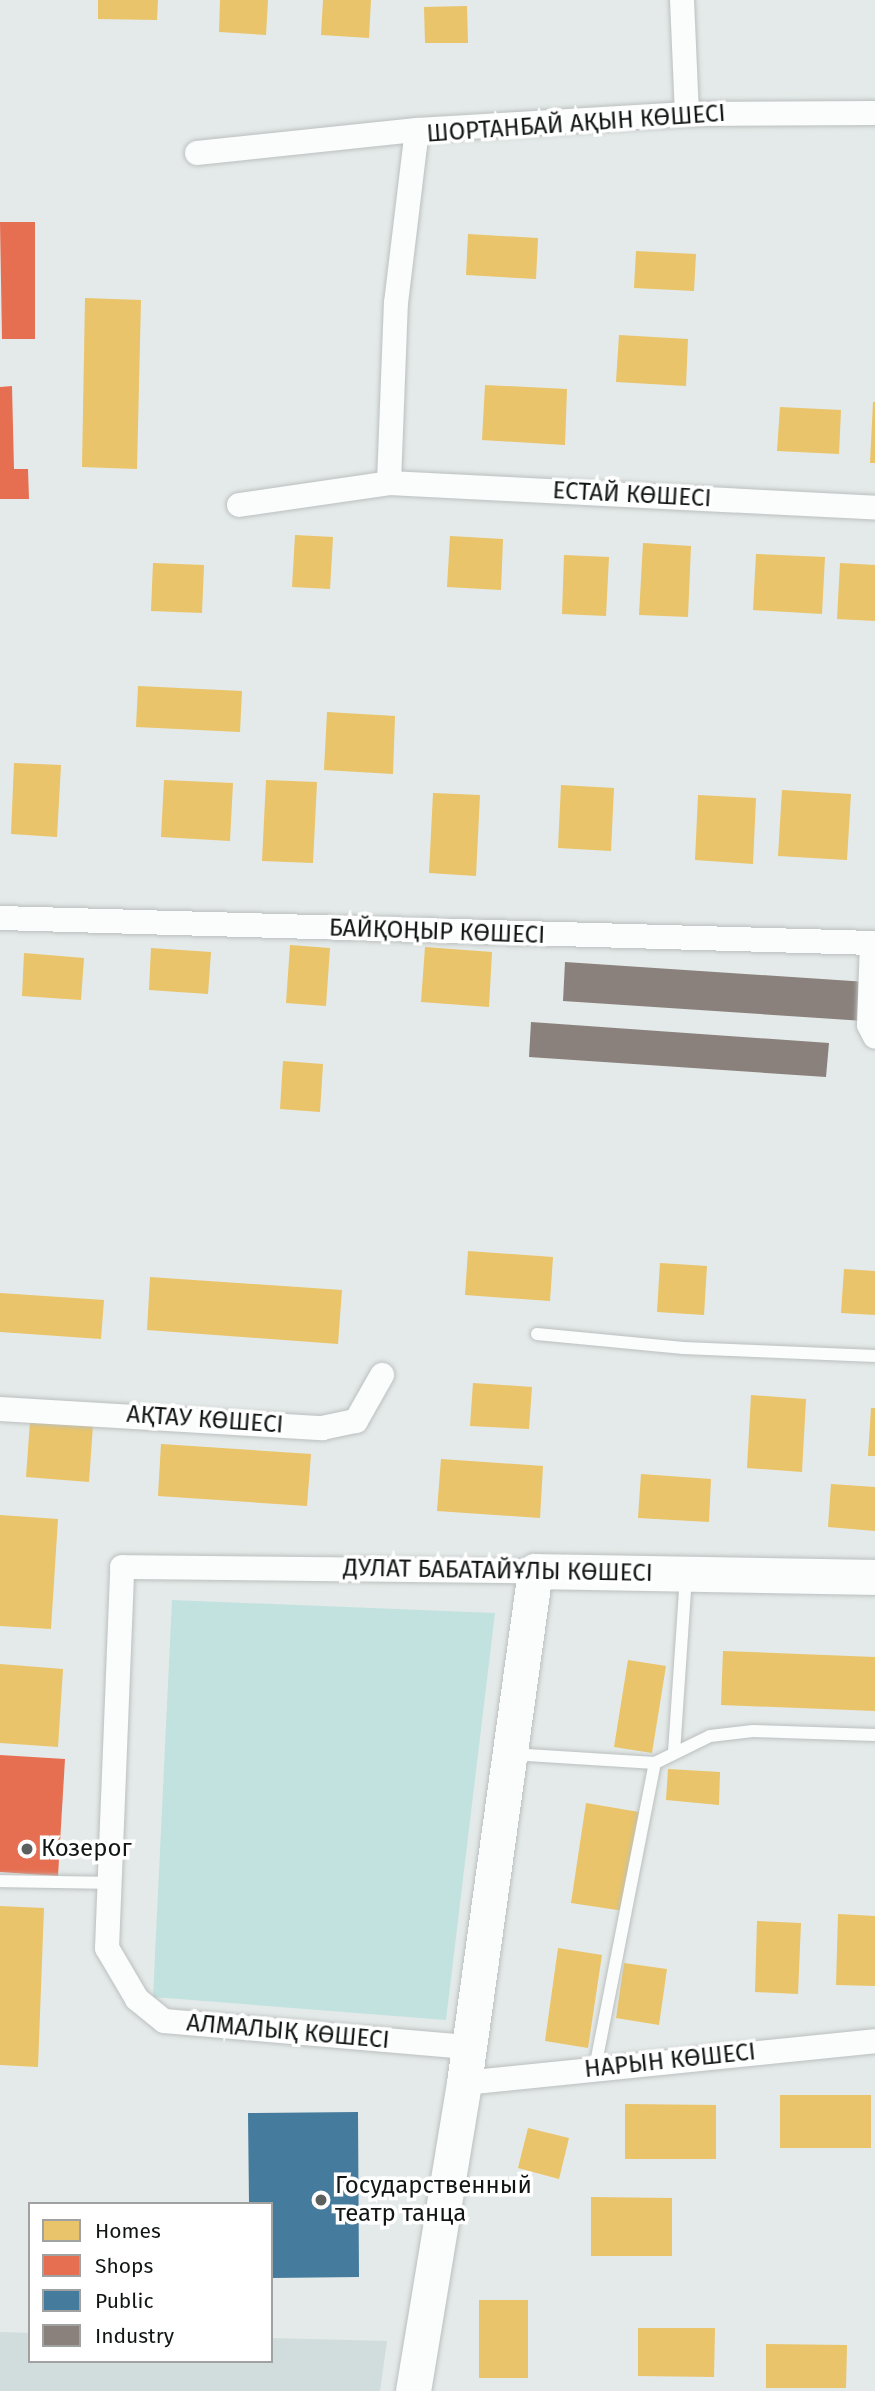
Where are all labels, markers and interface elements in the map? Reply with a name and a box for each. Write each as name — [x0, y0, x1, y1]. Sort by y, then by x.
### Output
street label: ШОРТАНБАЙ АҚЫН КӨШЕСІ — [426, 99, 726, 149]
street label: ЕСТАЙ КӨШЕСІ — [552, 476, 712, 514]
street label: БАЙҚОҢЫР КӨШЕСІ — [328, 914, 546, 950]
street label: АҚТАУ КӨШЕСІ — [126, 1400, 284, 1440]
street label: ДУЛАТ БАБАТАЙҰЛЫ КӨШЕСІ — [343, 1554, 653, 1588]
place label: Козерог — [41, 1835, 132, 1863]
marker: Козерог — [19, 1841, 35, 1857]
street label: АЛМАЛЫҚ КӨШЕСІ — [185, 2009, 391, 2055]
street label: НАРЫН КӨШЕСІ — [583, 2038, 757, 2084]
place label: Государственный театр танца — [335, 2172, 532, 2228]
marker: Государственный театр танца — [313, 2192, 329, 2208]
legend — [28, 2202, 273, 2363]
text: Homes — [95, 2218, 161, 2244]
text: Shops — [95, 2253, 153, 2279]
text: Public — [95, 2288, 153, 2314]
text: Industry — [95, 2323, 174, 2349]

